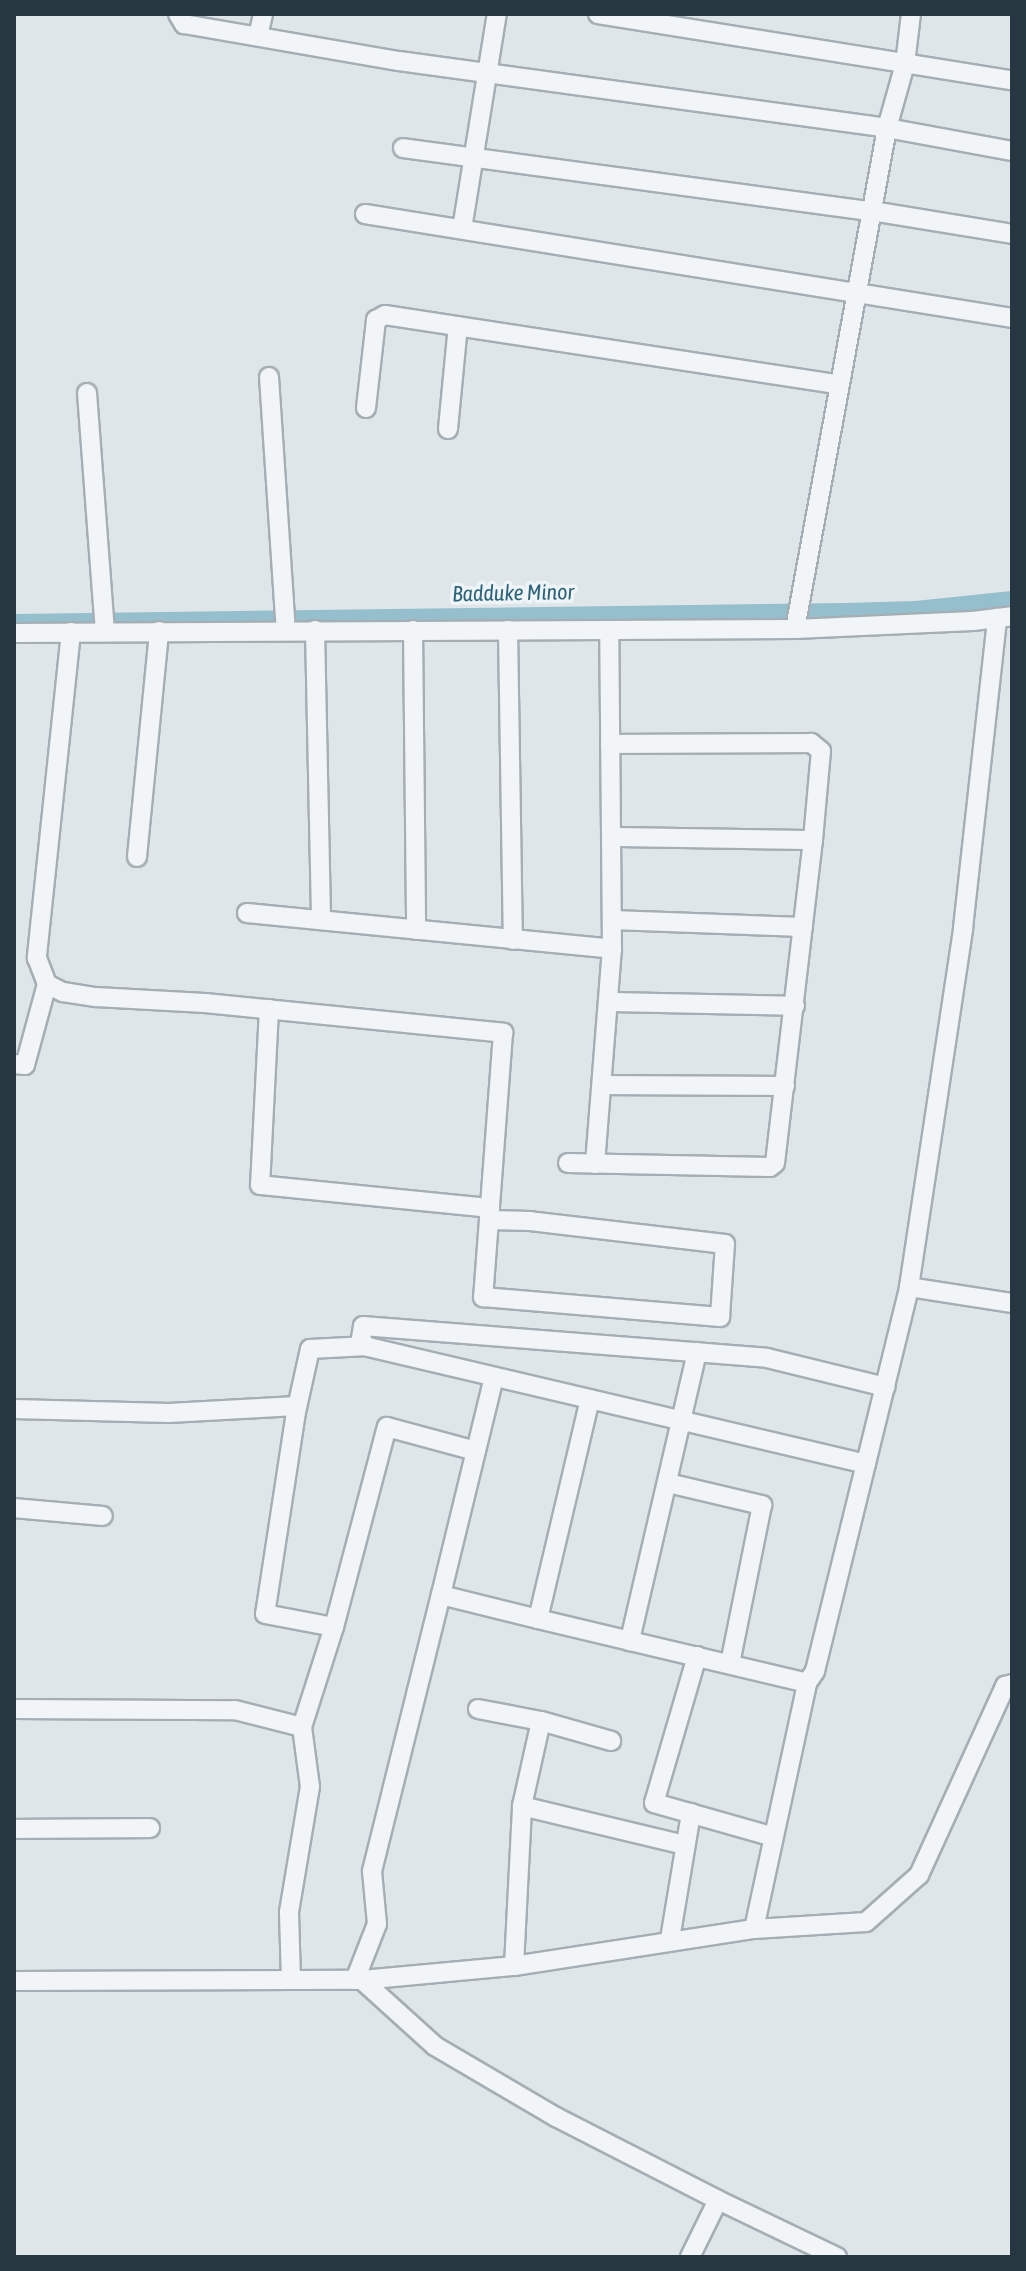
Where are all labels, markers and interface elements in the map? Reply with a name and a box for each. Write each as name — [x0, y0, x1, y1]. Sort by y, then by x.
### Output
water label: Badduke Minor — [452, 579, 574, 607]

